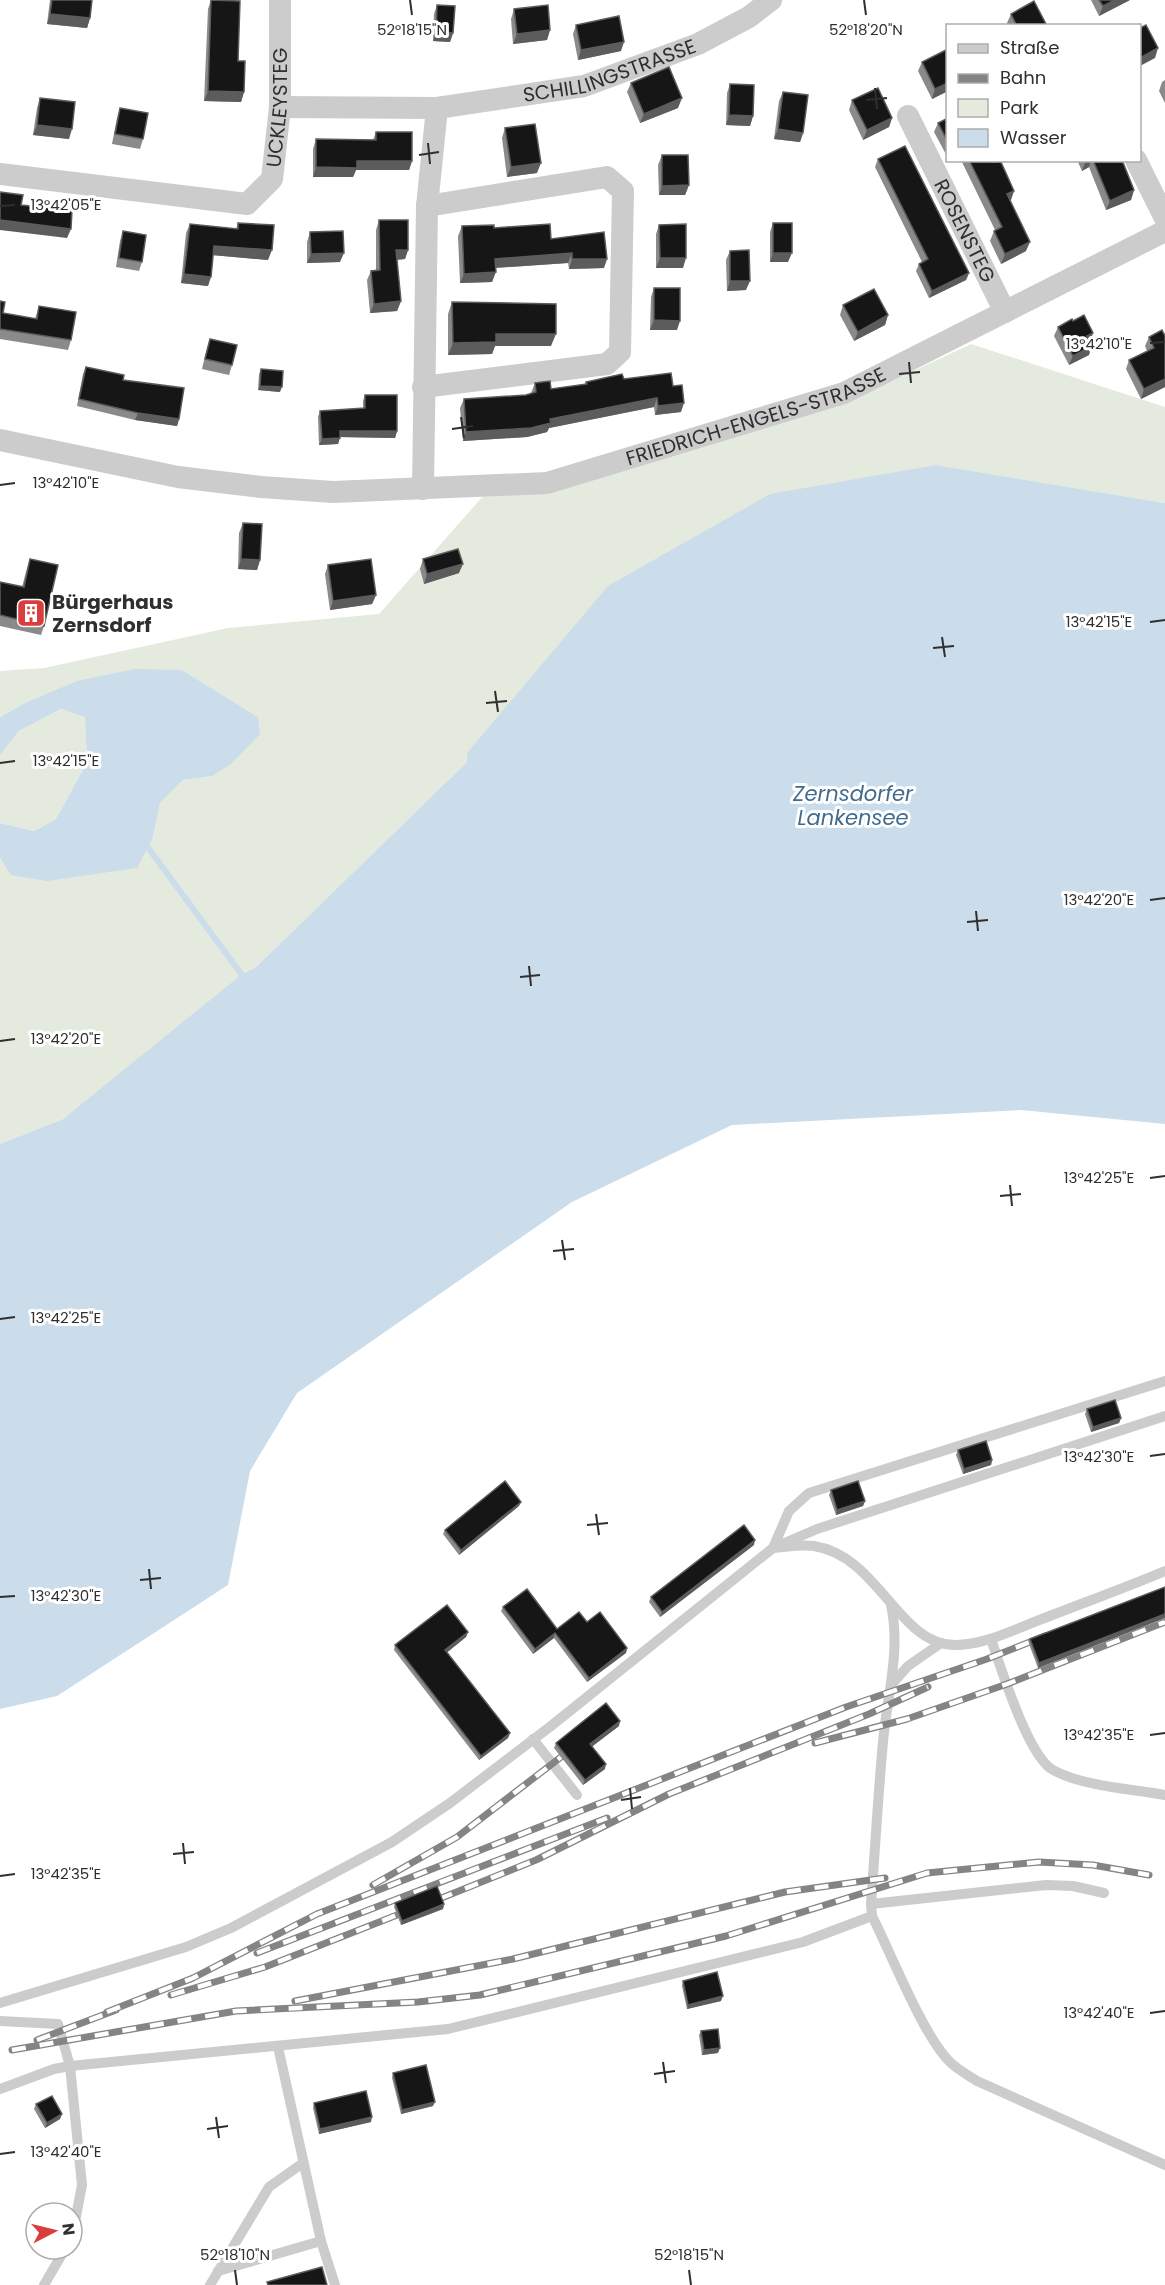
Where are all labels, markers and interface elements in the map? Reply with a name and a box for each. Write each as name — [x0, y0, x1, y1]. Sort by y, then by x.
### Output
text: 52°18'15"N — [377, 19, 447, 40]
text: 52°18'20"N — [829, 19, 903, 40]
legend — [946, 24, 1141, 162]
street label: SCHILLINGSTRASSE — [521, 32, 700, 109]
text: Straße — [1000, 35, 1059, 60]
street label: UCKLEYSTEG — [259, 48, 294, 169]
text: Bahn — [1000, 65, 1046, 90]
text: Park — [1000, 95, 1039, 120]
text: Wasser — [1000, 125, 1067, 150]
street label: ROSENSTEG — [927, 174, 1002, 287]
text: 13°42'05"E — [30, 194, 102, 215]
text: 13°42'10"E — [1066, 333, 1132, 354]
street label: FRIEDRICH-ENGELS-STRASSE — [622, 360, 891, 472]
text: 13°42'10"E — [33, 472, 99, 493]
place label: Bürgerhaus Zernsdorf — [52, 588, 173, 639]
building icon: Bürgerhaus Zernsdorf — [15, 597, 47, 629]
text: 13°42'15"E — [1066, 611, 1132, 632]
text: 13°42'15"E — [33, 750, 99, 771]
water label: Zernsdorfer Lankensee — [792, 779, 914, 832]
text: 13°42'20"E — [1064, 889, 1134, 910]
text: 13°42'20"E — [31, 1028, 101, 1049]
text: 13°42'25"E — [1064, 1167, 1134, 1188]
text: 13°42'25"E — [31, 1307, 101, 1328]
text: 13°42'30"E — [1064, 1446, 1134, 1467]
text: 13°42'30"E — [31, 1585, 101, 1606]
text: 13°42'35"E — [1064, 1724, 1134, 1745]
text: 13°42'35"E — [31, 1863, 101, 1884]
text: 13°42'40"E — [1063, 2002, 1135, 2023]
text: 13°42'40"E — [30, 2141, 102, 2162]
north arrow — [24, 2201, 84, 2261]
text: N — [56, 2222, 81, 2237]
text: 52°18'10"N — [200, 2244, 270, 2265]
text: 52°18'15"N — [654, 2244, 724, 2265]

